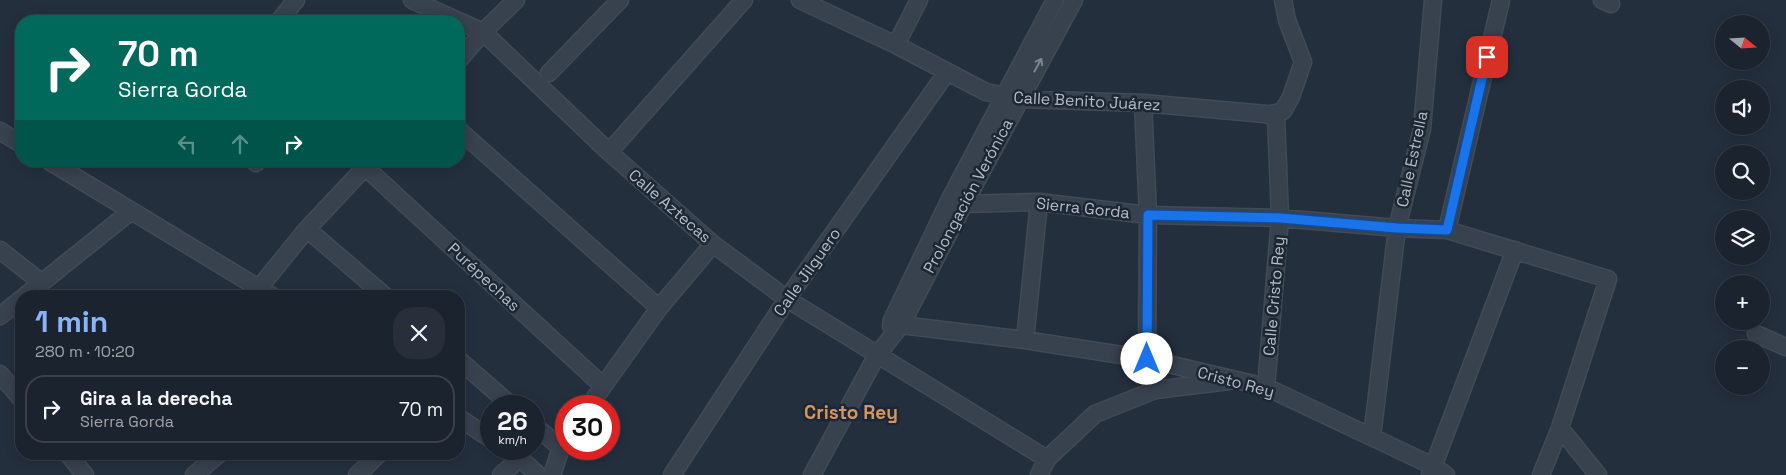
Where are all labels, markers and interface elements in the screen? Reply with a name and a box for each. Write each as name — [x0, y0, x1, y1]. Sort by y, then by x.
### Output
north arrow — [1715, 15, 1770, 70]
map controls — [1715, 15, 1770, 395]
text: 70 m — [118, 32, 199, 76]
icon: right — [35, 35, 100, 100]
pin — [1466, 36, 1508, 78]
icon: arrive — [1473, 43, 1501, 71]
one-way arrow — [1033, 58, 1043, 73]
text: Sierra Gorda — [118, 75, 247, 103]
button: sound — [1715, 80, 1770, 135]
street label: Calle Benito Juárez — [1013, 87, 1161, 115]
street label: Calle Estrella — [1392, 109, 1432, 209]
street label: Prolongación Verónica — [918, 115, 1018, 277]
icon: left — [173, 130, 201, 158]
icon: ahead — [226, 130, 254, 158]
icon: right — [279, 130, 307, 158]
button: search — [1715, 145, 1770, 200]
street label: Calle Aztecas — [624, 164, 716, 248]
street label: Sierra Gorda — [1035, 193, 1131, 223]
button: layers — [1715, 210, 1770, 265]
street label: Calle Jilguero — [769, 224, 845, 320]
street label: Calle Cristo Rey — [1258, 235, 1290, 357]
street label: Purépechas — [443, 238, 525, 316]
button: + — [1715, 275, 1770, 330]
text: 1 min — [35, 302, 108, 341]
button: close — [393, 307, 445, 359]
position arrow — [1120, 332, 1172, 384]
button: − — [1715, 340, 1770, 395]
text: 280 m · 10:20 — [35, 341, 135, 362]
street label: Cristo Rey — [1195, 362, 1277, 402]
text: Gira a la derecha — [80, 386, 232, 411]
icon: right — [37, 395, 65, 423]
speed limit sign: 30 — [555, 395, 620, 460]
text: 70 m — [399, 397, 443, 422]
district label: Cristo Rey — [804, 400, 898, 425]
text: 26 — [497, 405, 528, 437]
text: Sierra Gorda — [80, 411, 174, 432]
text: km/h — [498, 432, 527, 448]

